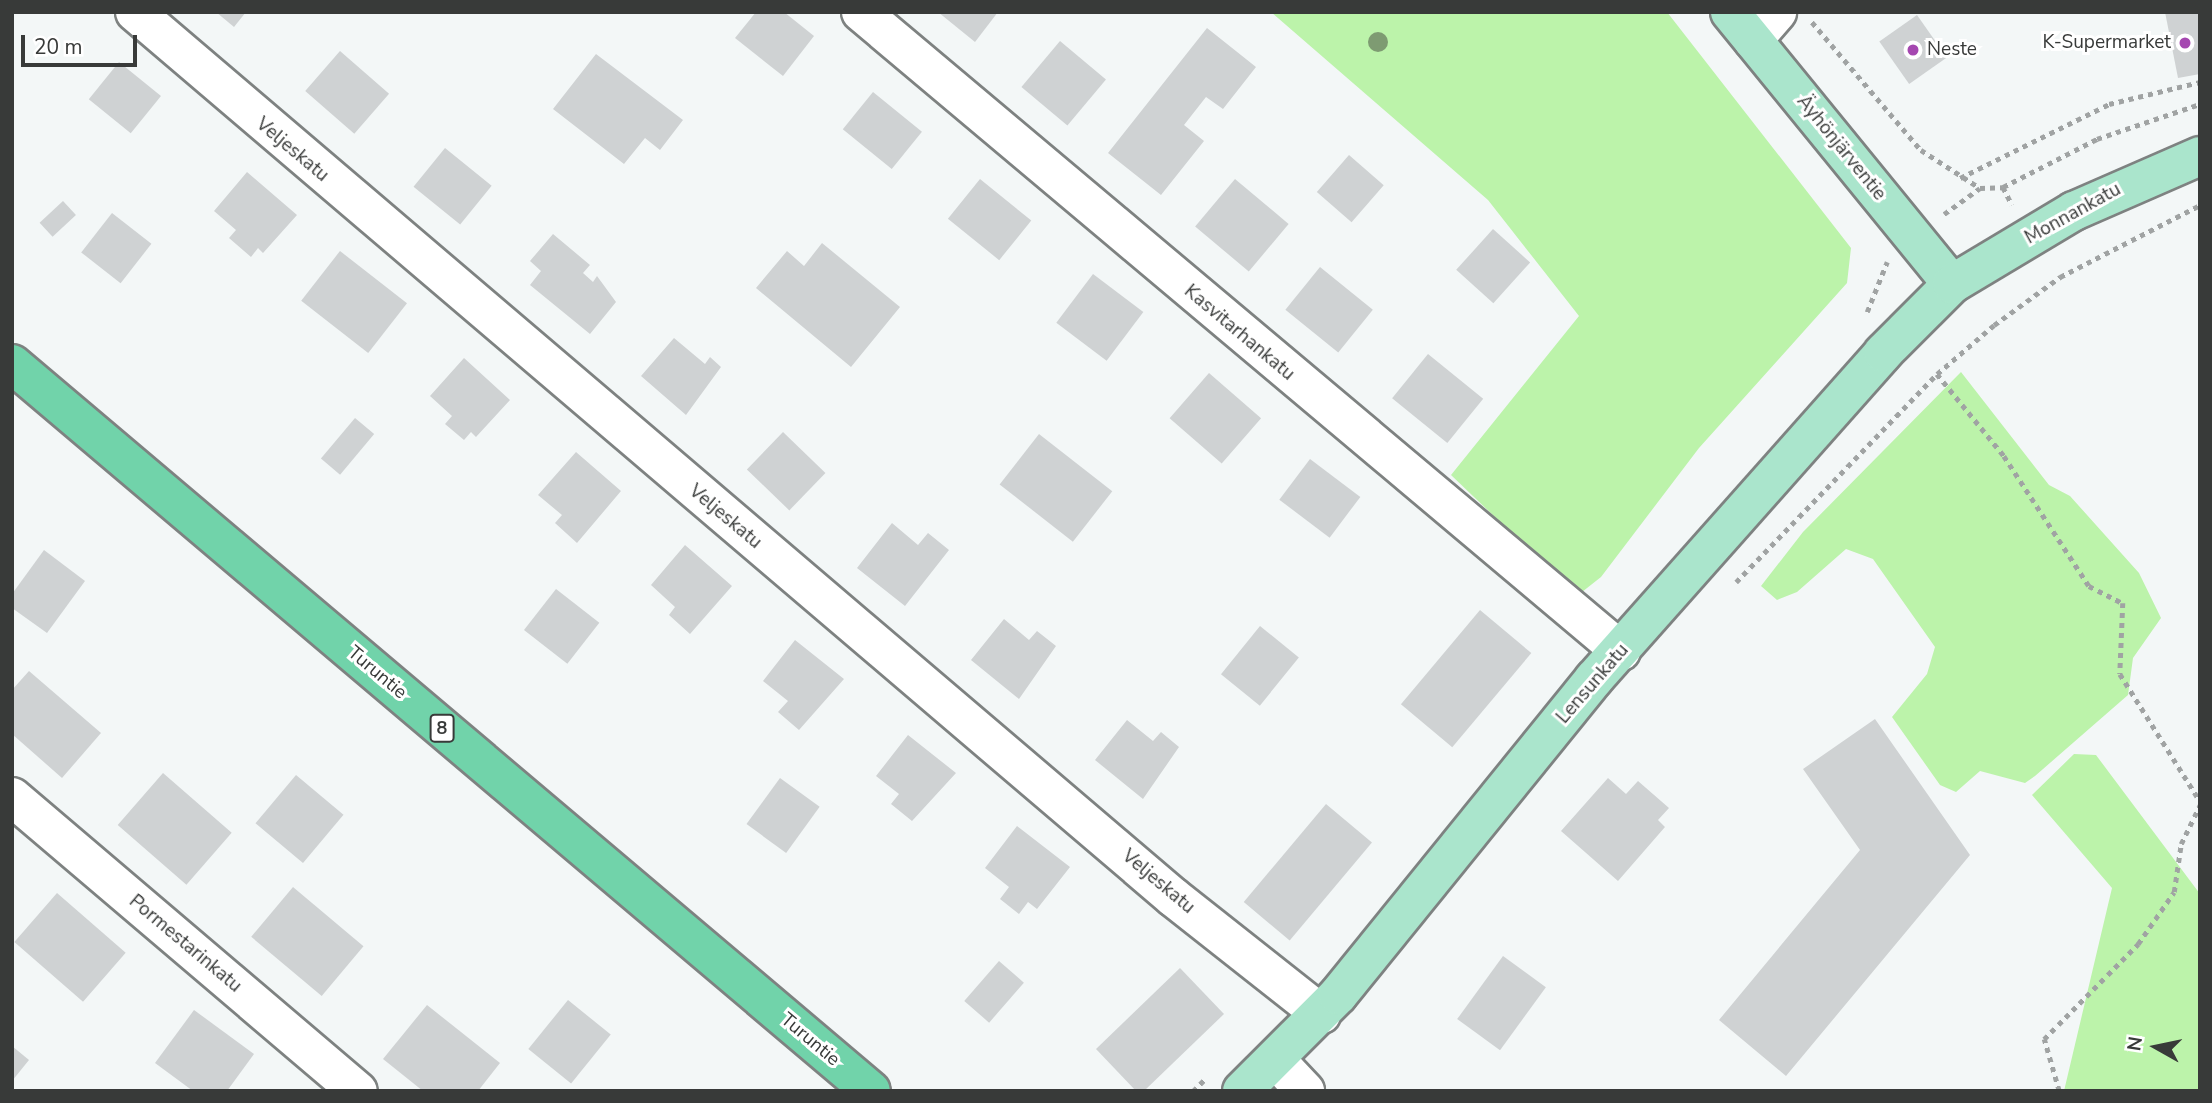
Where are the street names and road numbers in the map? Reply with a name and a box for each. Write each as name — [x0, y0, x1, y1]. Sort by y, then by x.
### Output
street label: Äyhönjärventie — [1792, 91, 1890, 205]
street label: Veljeskatu — [251, 113, 333, 187]
street label: Monnankatu — [2021, 178, 2125, 250]
street label: Kasvitarhankatu — [1179, 280, 1299, 386]
street label: Veljeskatu — [684, 480, 766, 554]
street label: Lensunkatu — [1552, 639, 1634, 729]
street label: Turuntie — [343, 642, 411, 704]
road number: 8 — [428, 714, 456, 742]
street label: Veljeskatu — [1117, 845, 1199, 919]
street label: Pormestarinkatu — [124, 890, 246, 998]
street label: Turuntie — [776, 1009, 844, 1071]

